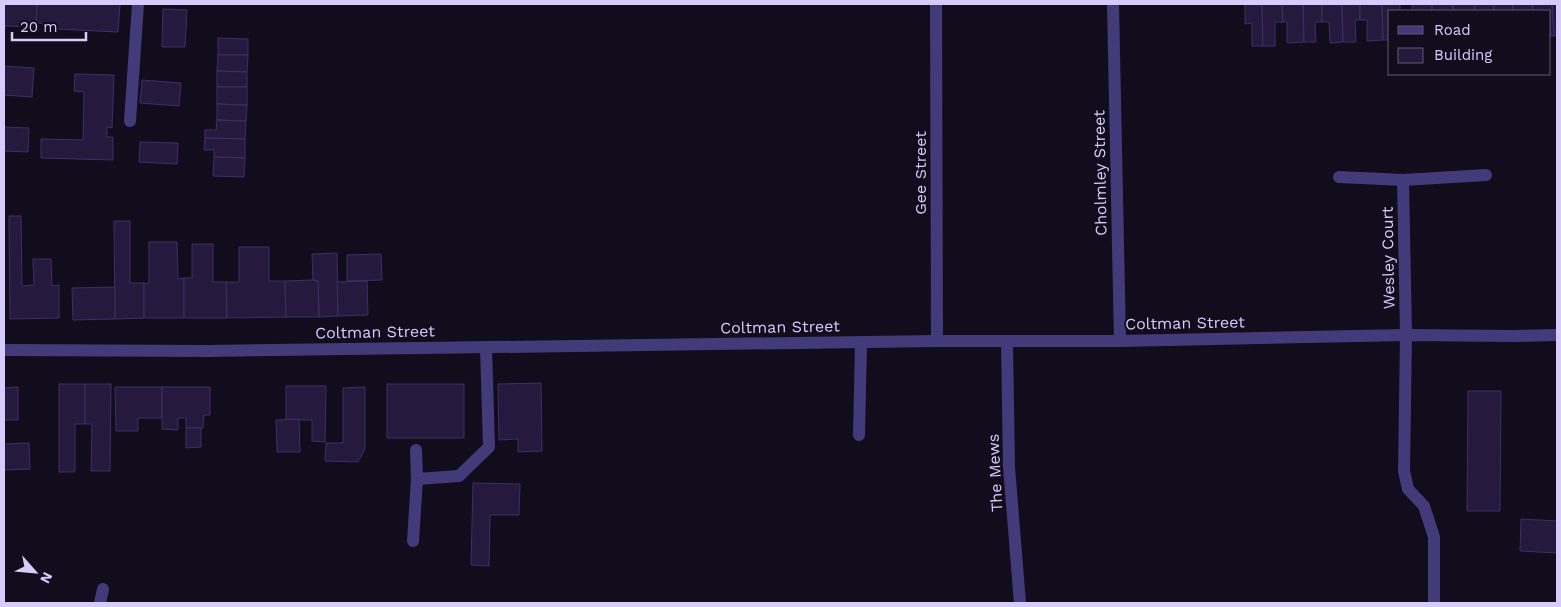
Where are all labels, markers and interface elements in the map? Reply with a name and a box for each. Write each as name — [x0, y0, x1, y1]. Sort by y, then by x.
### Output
scale bar — [12, 10, 86, 42]
legend — [1388, 10, 1551, 75]
text: 20 m — [20, 18, 58, 36]
text: Road — [1434, 21, 1471, 39]
text: Building — [1434, 46, 1492, 64]
street label: Cholmley Street — [1089, 110, 1111, 236]
street label: Gee Street — [911, 131, 930, 215]
street label: Wesley Court — [1378, 206, 1398, 310]
street label: Coltman Street — [1125, 312, 1245, 334]
street label: Coltman Street — [720, 316, 840, 338]
street label: Coltman Street — [315, 321, 435, 343]
street label: The Mews — [983, 433, 1007, 513]
north arrow — [10, 547, 60, 597]
text: N — [37, 570, 56, 586]

